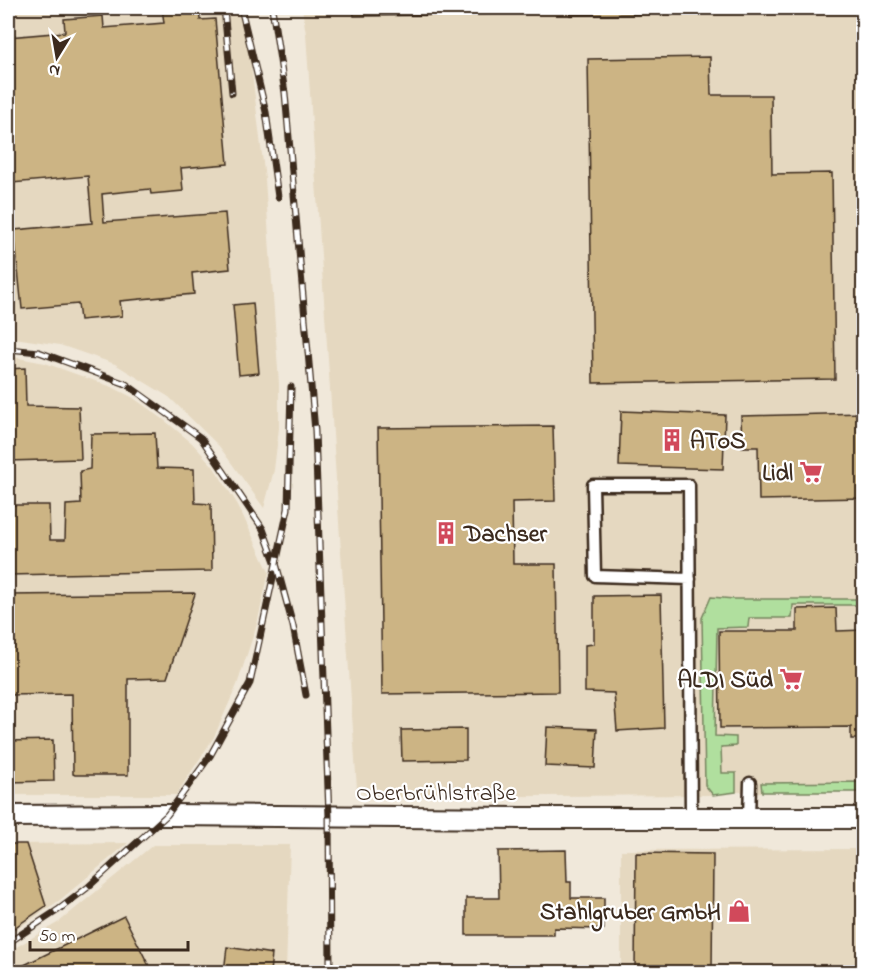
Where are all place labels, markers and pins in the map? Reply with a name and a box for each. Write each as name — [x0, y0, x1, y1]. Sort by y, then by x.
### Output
place label: AToS — [690, 425, 745, 460]
building icon: AToS — [659, 427, 685, 453]
place label: Lidl — [762, 457, 793, 492]
supermarket icon: Lidl — [798, 459, 824, 485]
place label: Dachser — [463, 518, 548, 553]
building icon: Dachser — [433, 520, 459, 546]
place label: ALDI Süd — [678, 664, 773, 699]
supermarket icon: ALDI Süd — [778, 666, 804, 692]
place label: Stahlgruber GmbH — [540, 896, 721, 932]
shop icon: Stahlgruber GmbH — [726, 898, 752, 924]

